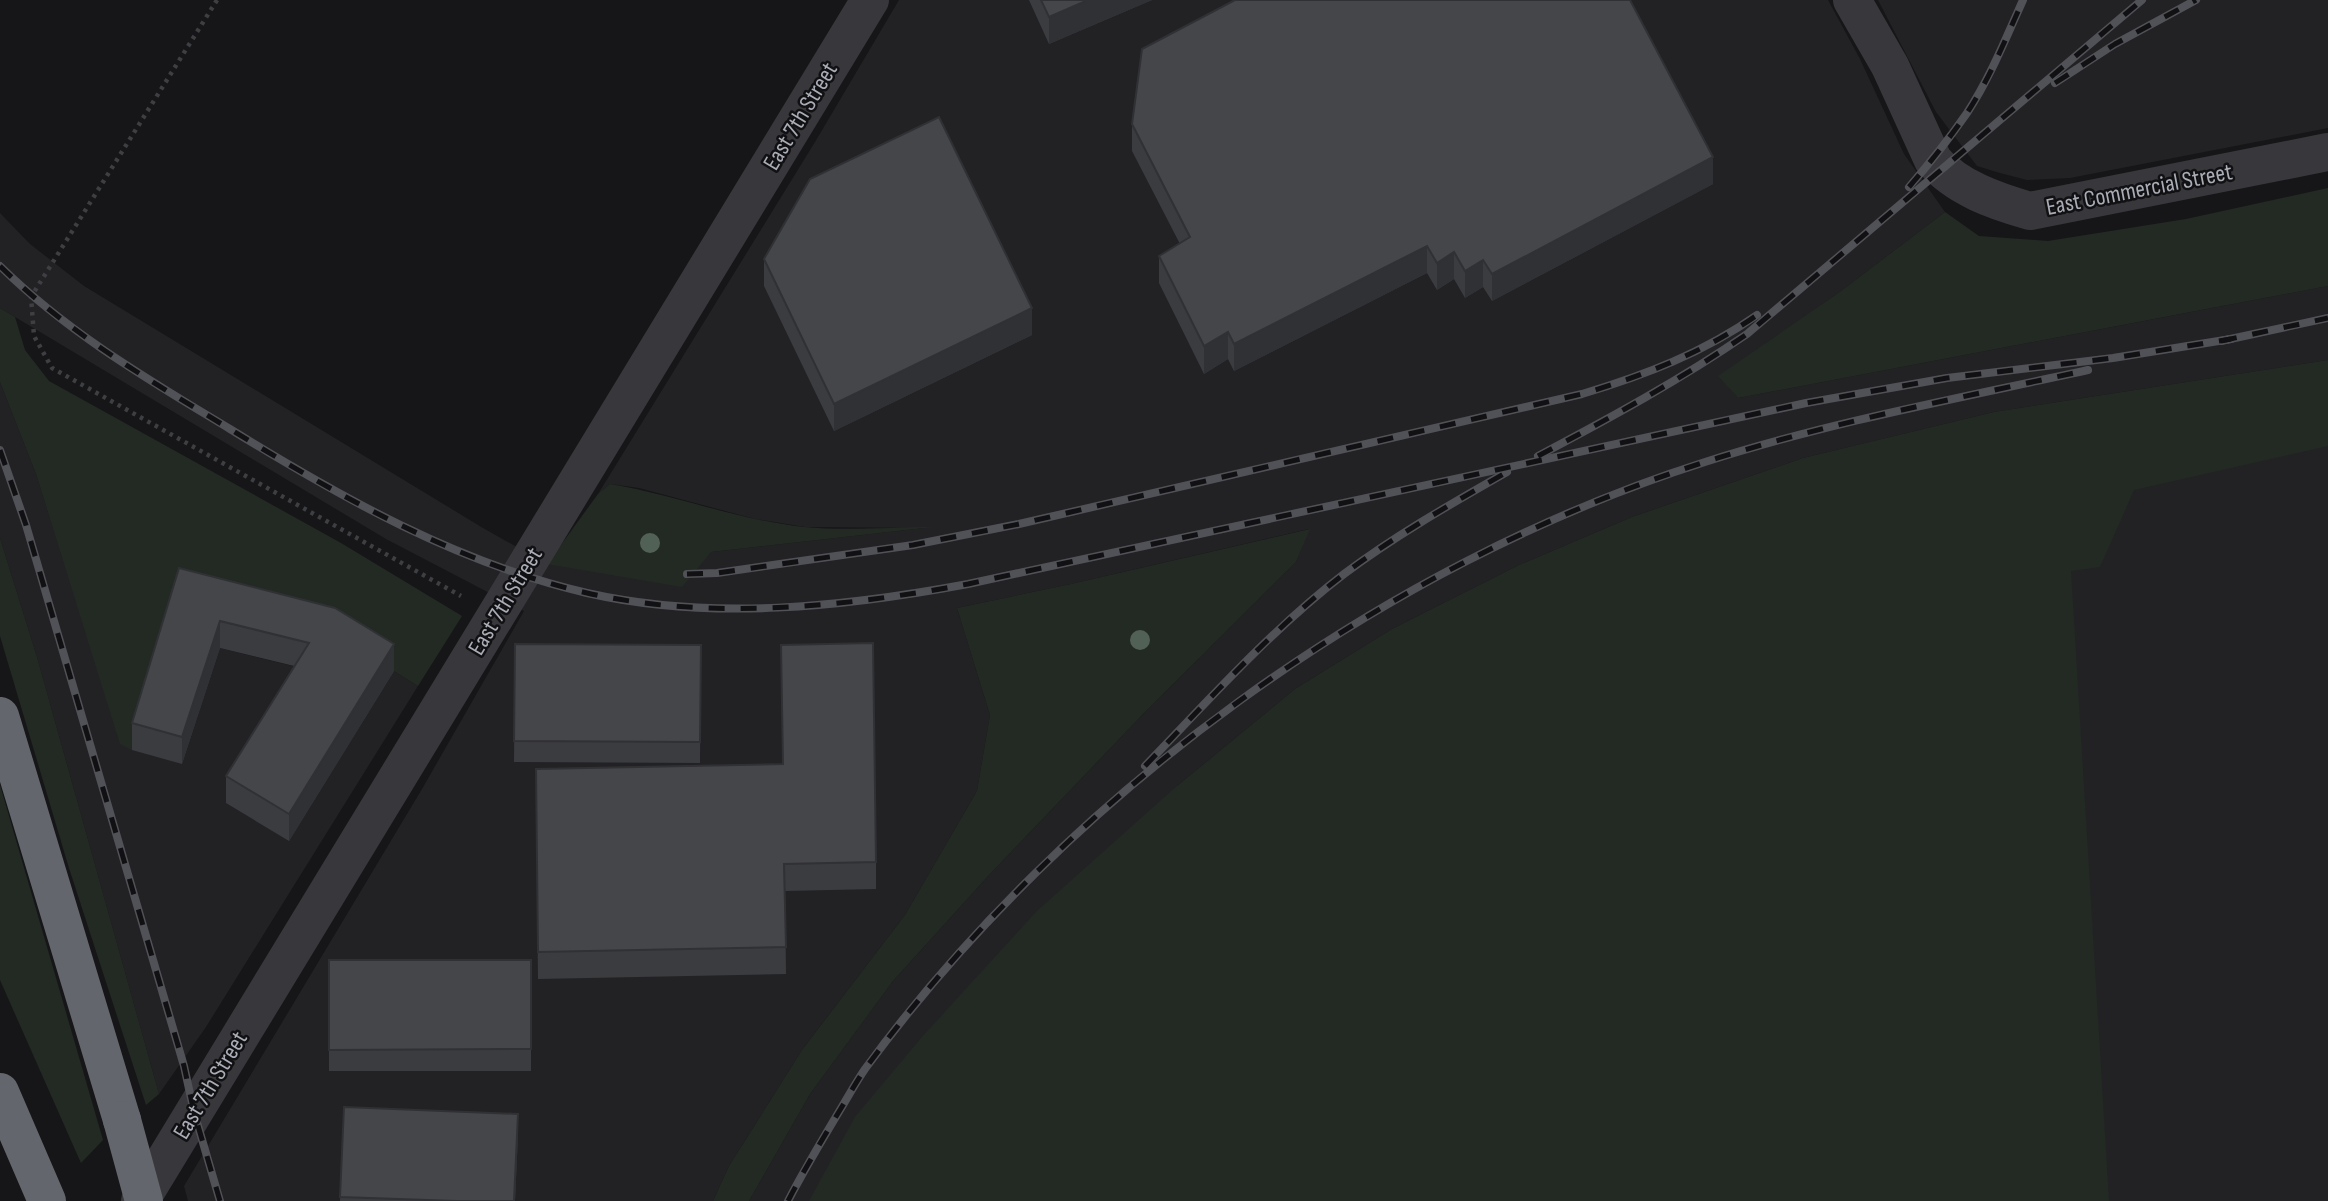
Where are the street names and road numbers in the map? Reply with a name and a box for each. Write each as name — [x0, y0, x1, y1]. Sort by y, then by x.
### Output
street label: East 7th Street — [757, 57, 844, 175]
street label: East Commercial Street — [2044, 157, 2235, 222]
street label: East 7th Street — [462, 542, 549, 660]
street label: East 7th Street — [167, 1026, 254, 1144]

